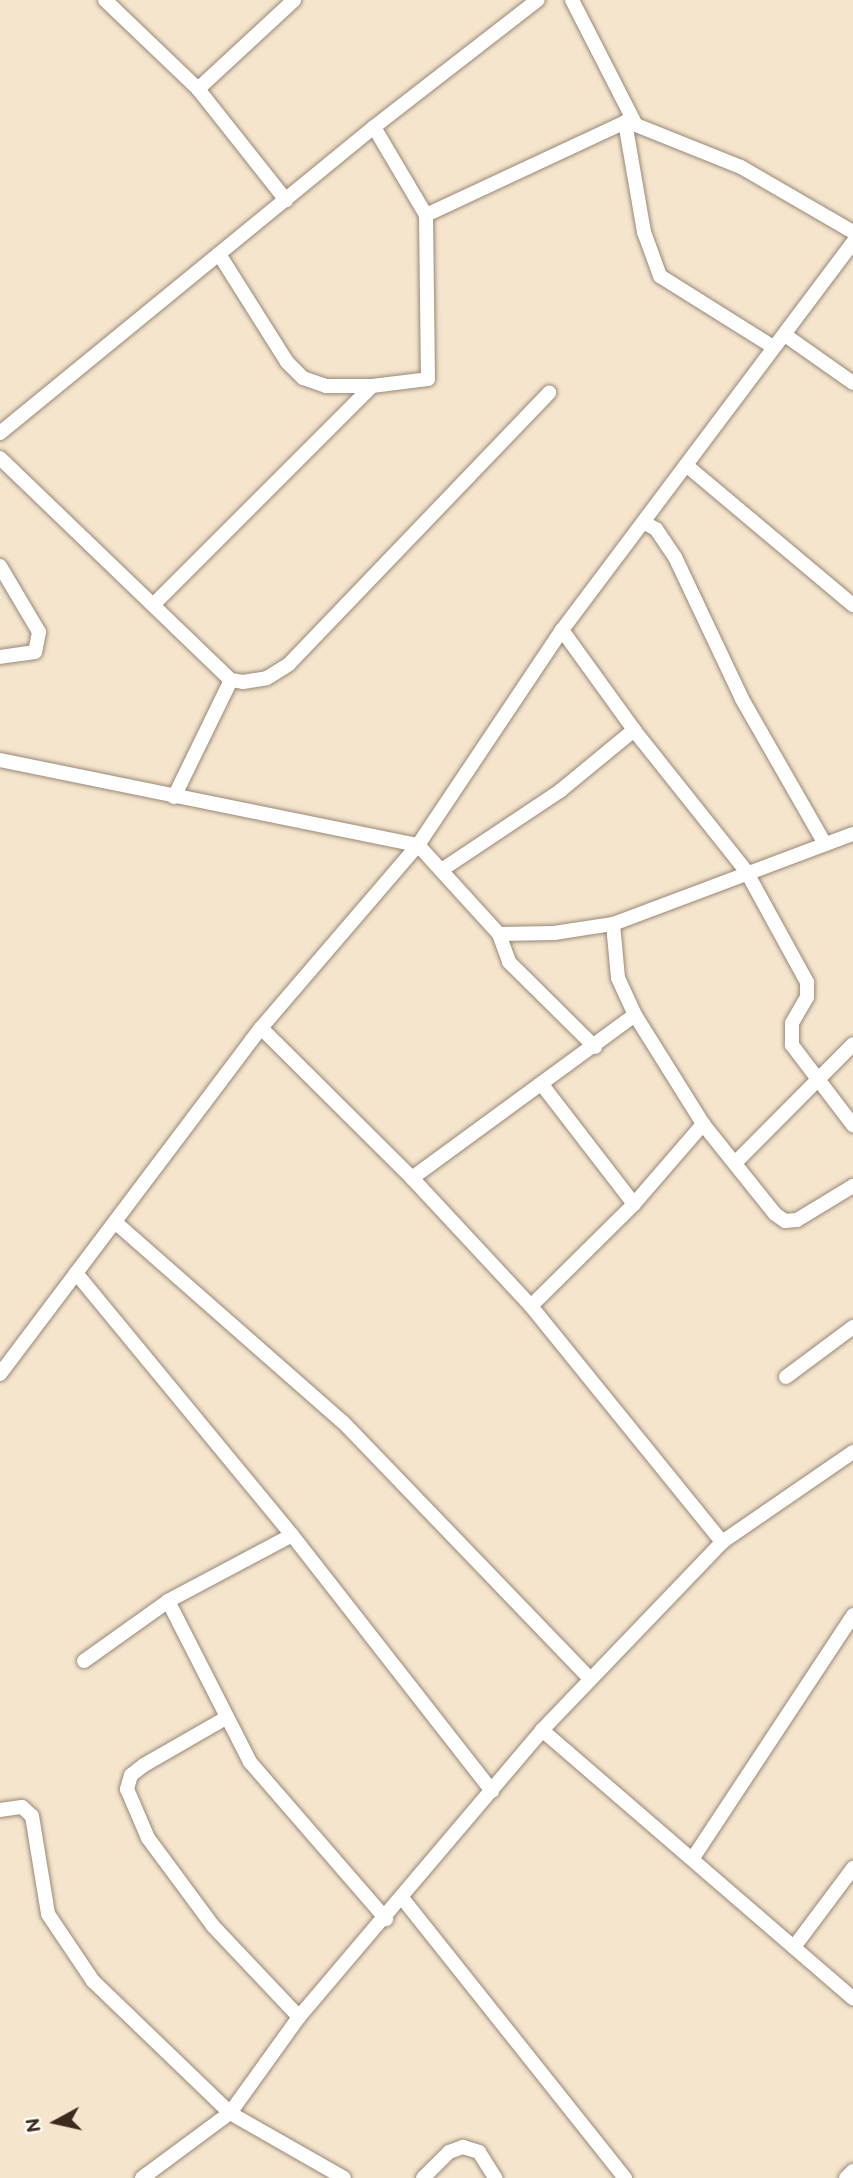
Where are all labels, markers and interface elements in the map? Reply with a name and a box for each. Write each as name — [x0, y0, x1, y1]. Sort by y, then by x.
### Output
north arrow — [21, 2087, 91, 2157]
text: N — [22, 2116, 47, 2134]

